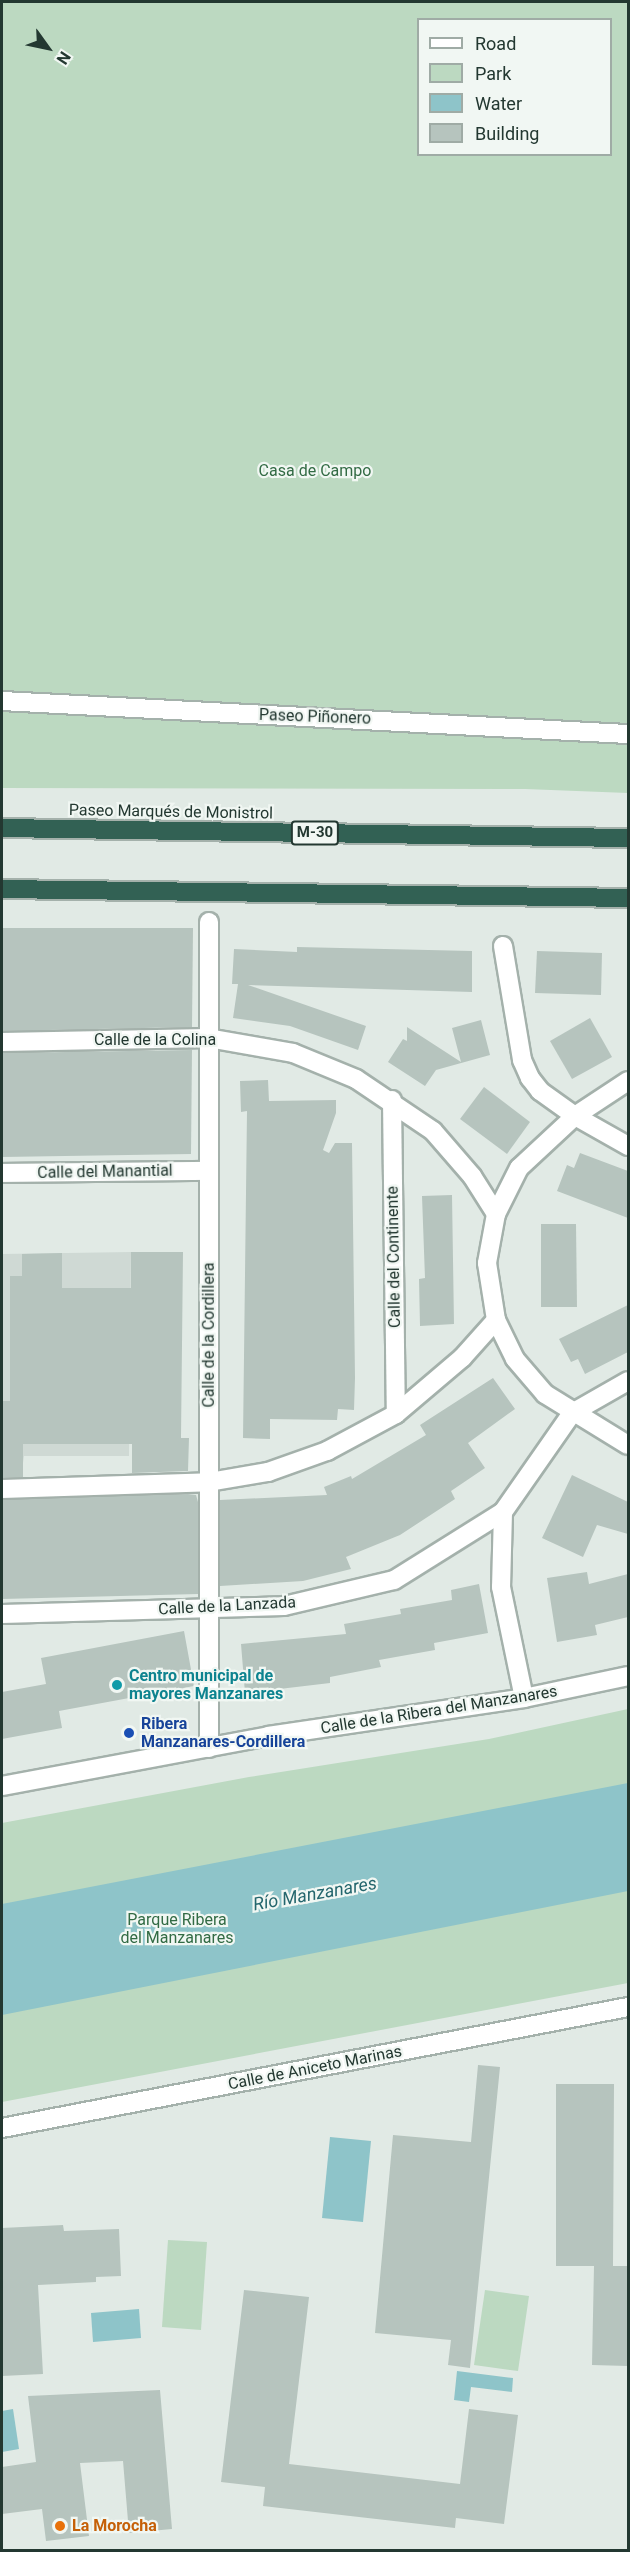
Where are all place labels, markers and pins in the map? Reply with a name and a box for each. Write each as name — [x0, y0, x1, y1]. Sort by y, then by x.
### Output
place label: Centro municipal de mayores Manzanares — [129, 1666, 283, 1704]
marker: Centro municipal de mayores Manzanares — [110, 1678, 124, 1692]
place label: Ribera Manzanares-Cordillera — [141, 1714, 305, 1752]
marker: Ribera Manzanares-Cordillera — [122, 1726, 136, 1740]
place label: La Morocha — [72, 2516, 157, 2536]
marker: La Morocha — [53, 2519, 67, 2533]

